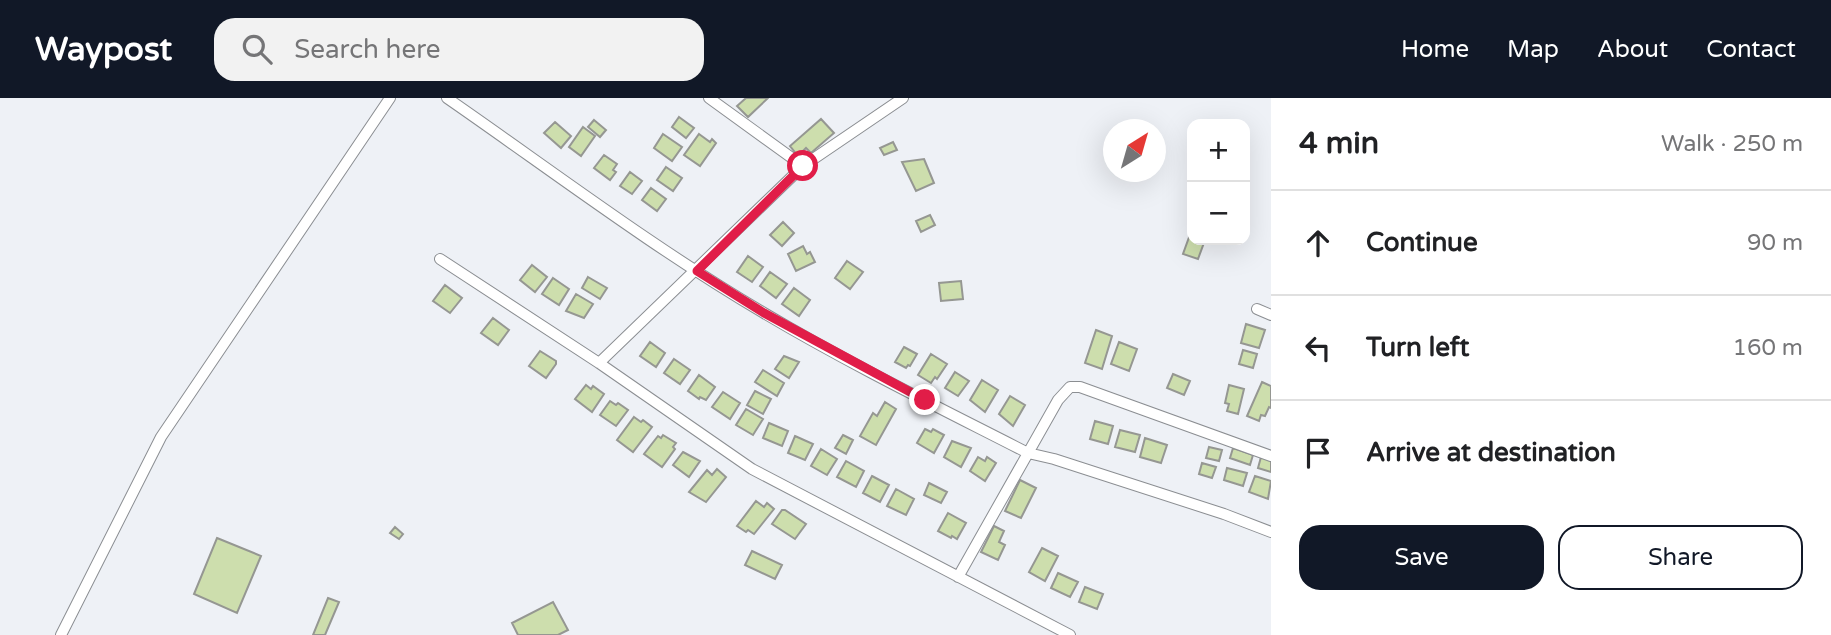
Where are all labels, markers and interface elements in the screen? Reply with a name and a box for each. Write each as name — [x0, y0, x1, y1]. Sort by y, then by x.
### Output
search box — [214, 18, 704, 81]
text: Waypost — [35, 30, 172, 69]
icon: search — [238, 30, 276, 68]
text: Search here — [294, 34, 440, 65]
text: Home — [1401, 35, 1469, 64]
text: Map — [1507, 35, 1559, 64]
text: About — [1597, 35, 1668, 64]
text: Contact — [1706, 35, 1796, 64]
north arrow — [1103, 119, 1166, 182]
map controls — [1187, 119, 1250, 245]
button: + — [1187, 119, 1250, 182]
text: 4 min — [1299, 125, 1379, 162]
text: Walk · 250 m — [1661, 130, 1803, 158]
route start — [787, 150, 818, 181]
button: − — [1187, 182, 1250, 245]
icon: ahead — [1299, 224, 1337, 262]
text: Continue — [1366, 227, 1478, 258]
text: 90 m — [1747, 229, 1803, 257]
icon: left — [1299, 329, 1337, 367]
text: Turn left — [1366, 332, 1469, 363]
text: 160 m — [1733, 334, 1803, 362]
route end — [909, 384, 940, 415]
icon: arrive — [1299, 434, 1337, 472]
text: Arrive at destination — [1366, 437, 1616, 468]
button: Save — [1299, 525, 1544, 590]
button: Share — [1558, 525, 1803, 590]

